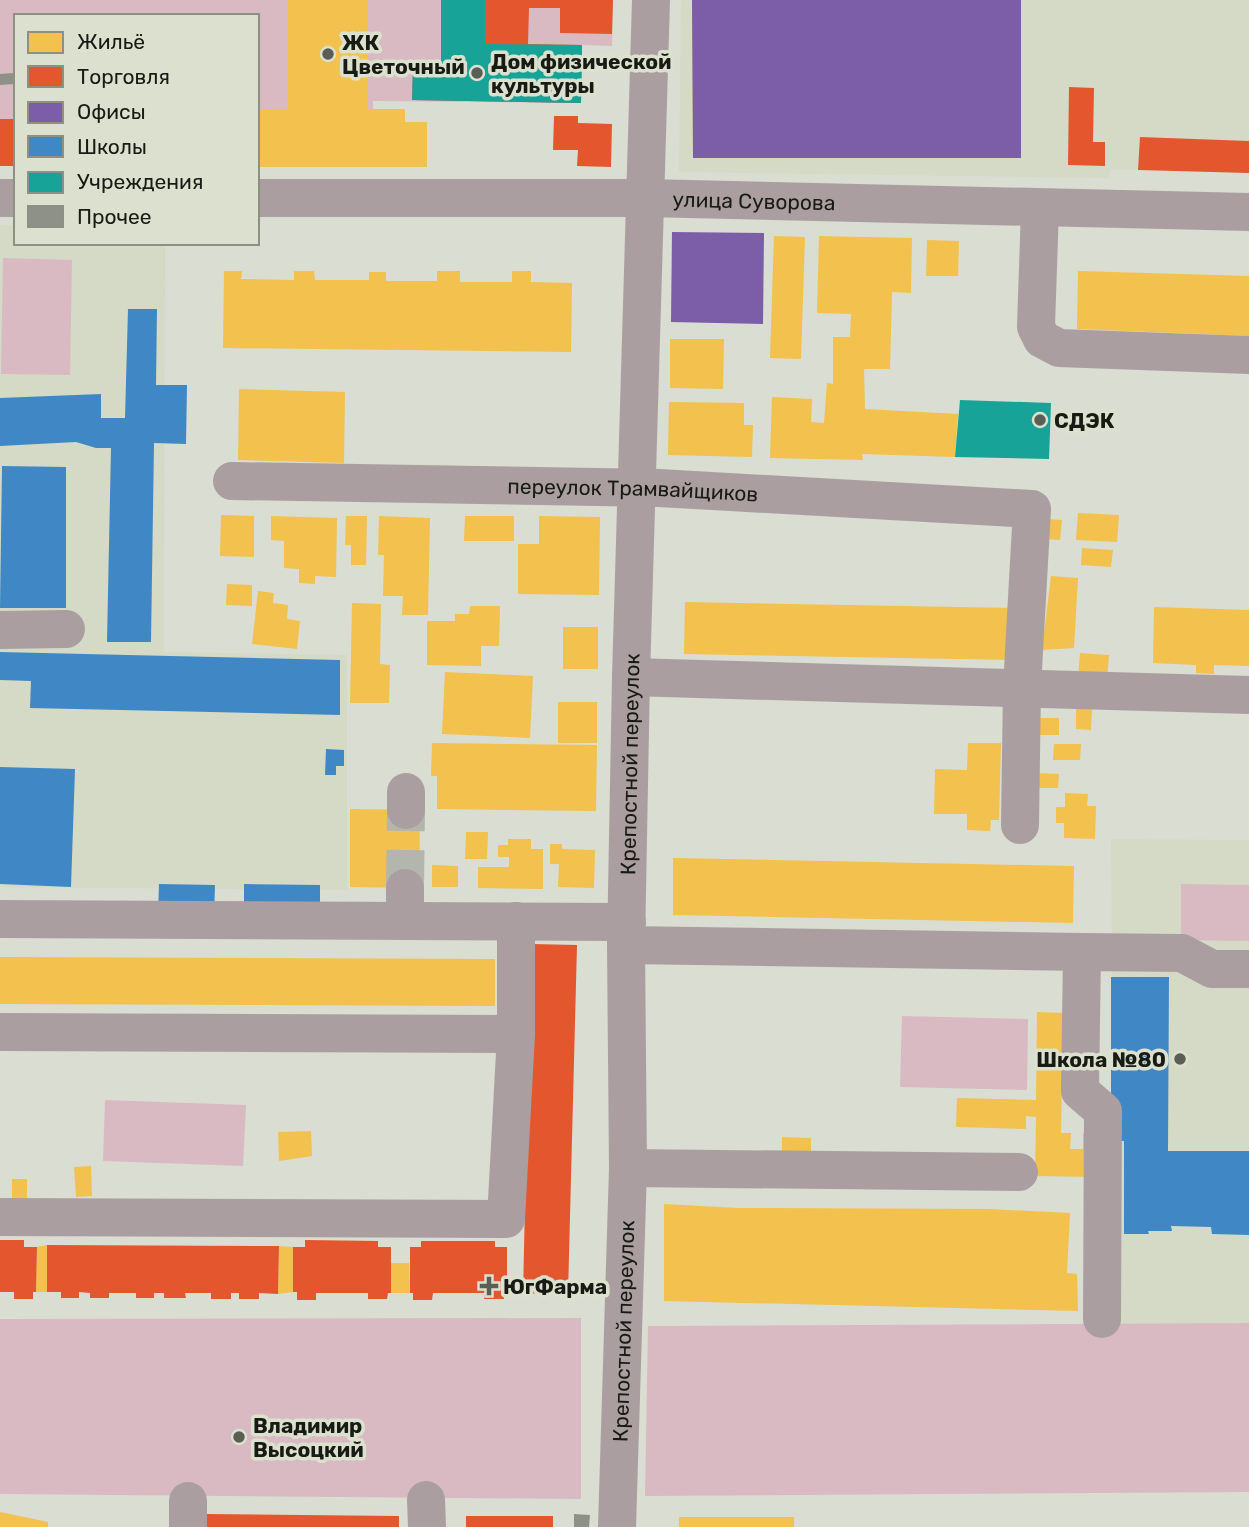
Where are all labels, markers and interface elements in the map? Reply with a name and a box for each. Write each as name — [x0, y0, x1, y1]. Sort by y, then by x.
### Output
legend — [14, 14, 259, 245]
text: Жильё — [77, 29, 145, 54]
place label: ЖК Цветочный — [342, 30, 465, 79]
marker: ЖК Цветочный — [320, 46, 336, 62]
place label: Дом физической культуры — [491, 49, 671, 98]
text: Торговля — [77, 64, 170, 89]
marker: Дом физической культуры — [469, 65, 485, 81]
text: Офисы — [77, 99, 146, 124]
text: Школы — [77, 134, 147, 159]
text: Учреждения — [77, 169, 203, 194]
street label: улица Суворова — [672, 186, 836, 215]
text: Прочее — [77, 204, 152, 229]
place label: СДЭК — [1054, 408, 1115, 433]
marker: СДЭК — [1032, 412, 1048, 428]
street label: переулок Трамвайщиков — [507, 473, 759, 506]
street label: Крепостной переулок — [615, 653, 644, 875]
place label: Школа №80 — [1036, 1047, 1166, 1072]
marker: Школа №80 — [1172, 1051, 1188, 1067]
street label: Крепостной переулок — [607, 1220, 639, 1442]
place label: ЮгФарма — [503, 1274, 607, 1299]
marker: ЮгФарма — [481, 1278, 497, 1294]
place label: Владимир Высоцкий — [253, 1413, 364, 1462]
marker: Владимир Высоцкий — [231, 1429, 247, 1445]

